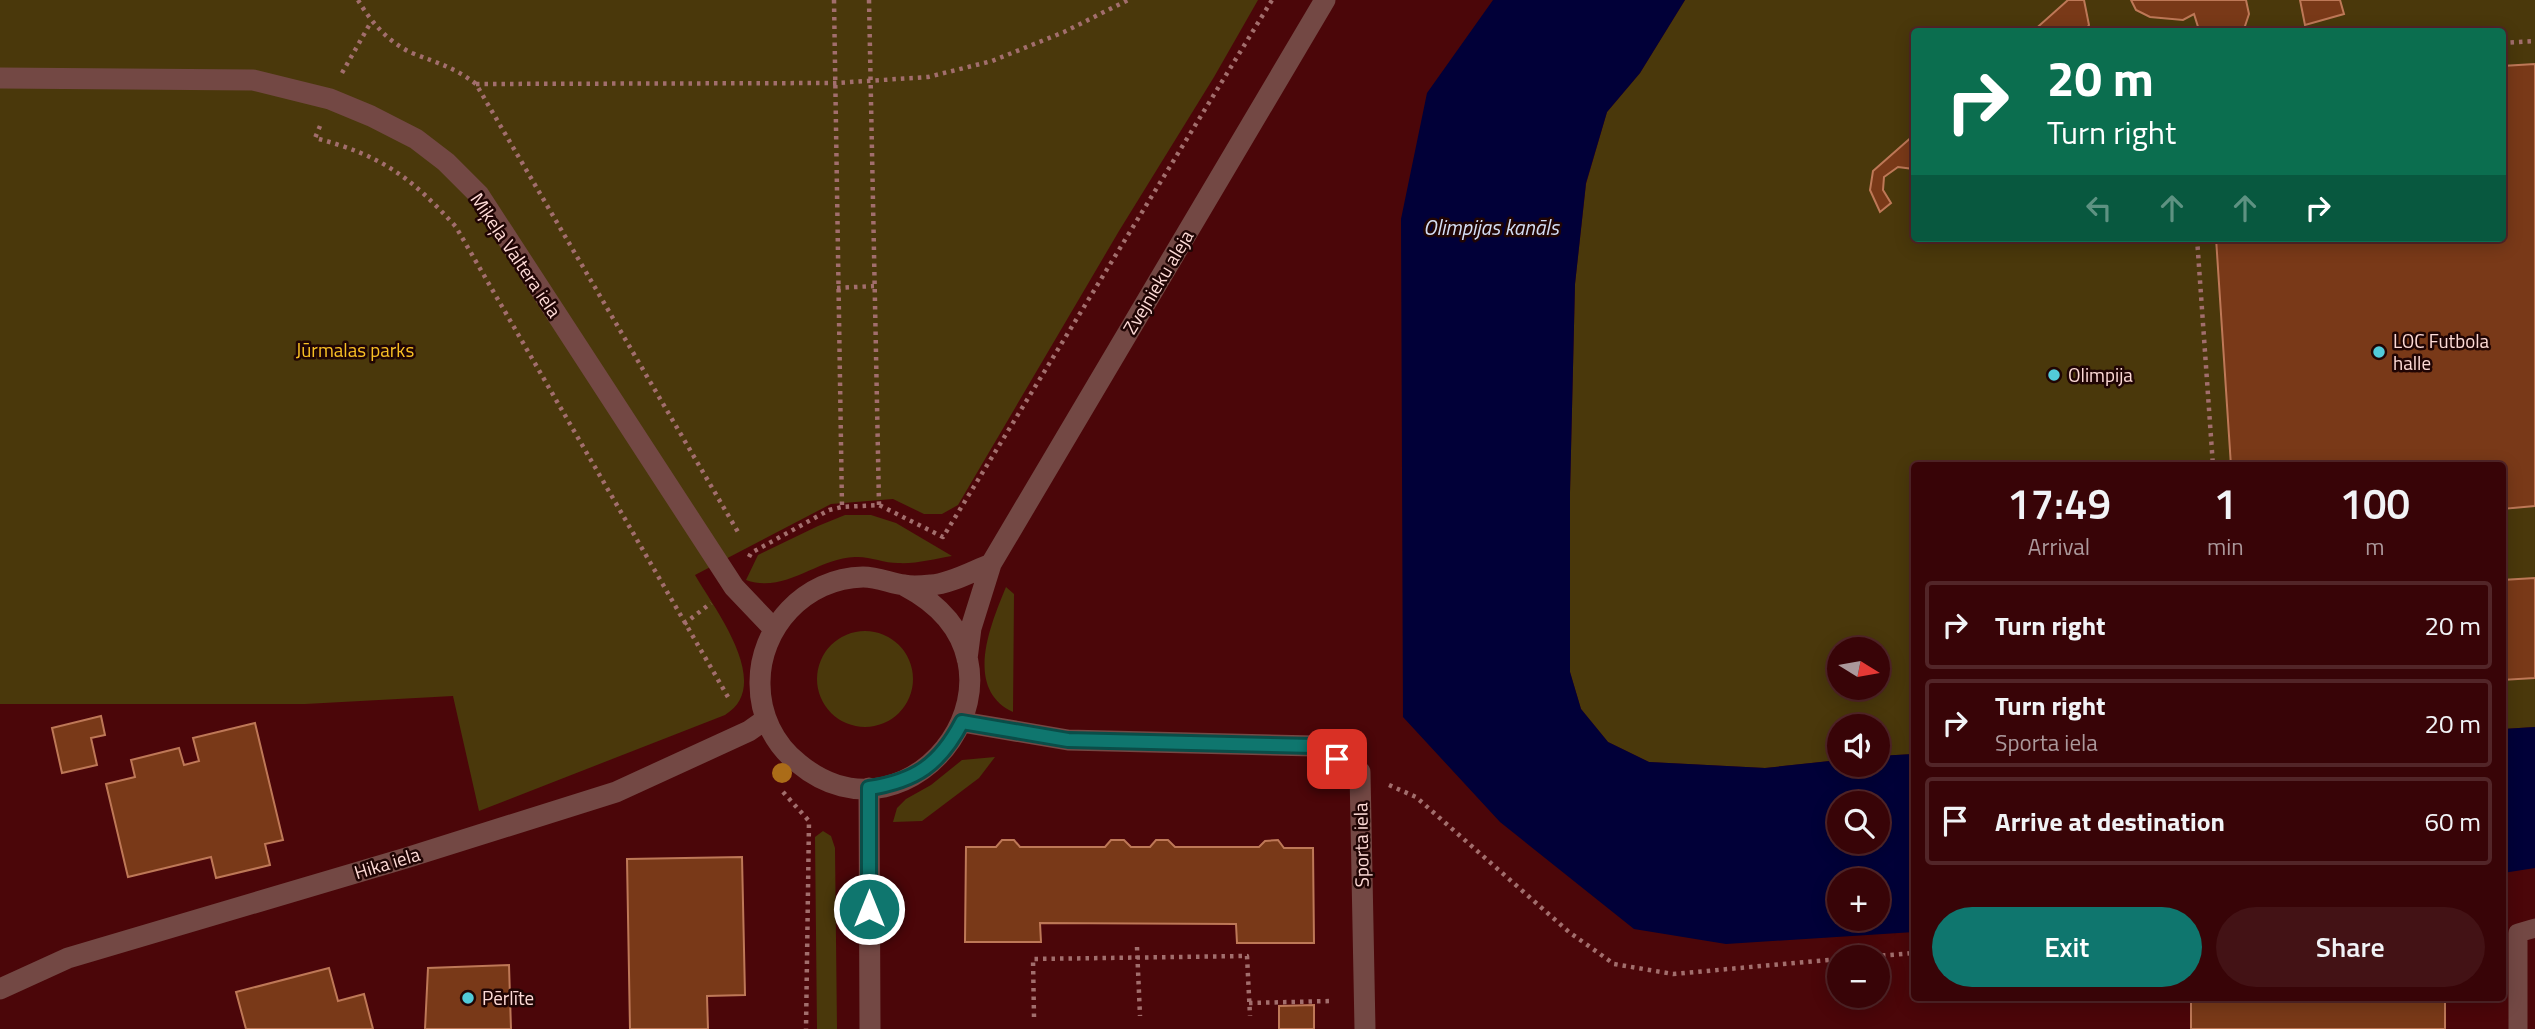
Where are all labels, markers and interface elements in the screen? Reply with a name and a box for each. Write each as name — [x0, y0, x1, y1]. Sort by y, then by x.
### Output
text: 20 m — [2047, 40, 2154, 115]
icon: right — [1932, 56, 2023, 147]
text: Turn right — [2047, 108, 2176, 156]
street label: Miķeļa Valtera iela — [464, 186, 569, 323]
icon: left — [2080, 189, 2118, 227]
icon: ahead — [2153, 189, 2191, 227]
icon: ahead — [2226, 189, 2264, 227]
icon: right — [2299, 189, 2337, 227]
water label: Olimpijas kanāls — [1423, 211, 1561, 243]
street label: Zvejnieku aleja — [1115, 224, 1200, 339]
place label: LOC Futbola halle — [2393, 326, 2490, 377]
park label: Jūrmalas parks — [296, 335, 414, 364]
marker: LOC Futbola halle — [2371, 344, 2387, 360]
place label: Olimpija — [2068, 360, 2133, 389]
marker: Olimpija — [2046, 367, 2062, 383]
text: 17:49 — [2007, 471, 2111, 535]
text: 1 — [2214, 471, 2237, 535]
text: 100 — [2340, 471, 2410, 535]
text: Arrival — [2028, 529, 2090, 564]
text: min — [2207, 529, 2244, 564]
text: m — [2365, 529, 2384, 564]
icon: right — [1936, 606, 1974, 644]
text: Turn right — [1995, 606, 2106, 645]
text: 20 m — [2424, 606, 2481, 645]
north arrow — [1827, 637, 1890, 700]
map controls — [1827, 637, 1890, 1008]
text: Turn right — [1995, 686, 2106, 725]
icon: right — [1936, 704, 1974, 742]
text: 20 m — [2424, 704, 2481, 743]
button: sound — [1827, 714, 1890, 777]
text: Sporta iela — [1995, 725, 2098, 760]
pin — [1307, 729, 1367, 789]
icon: arrive — [1318, 740, 1356, 778]
button: search — [1827, 791, 1890, 854]
street label: Sporta iela — [1345, 802, 1376, 888]
icon: arrive — [1936, 802, 1974, 840]
text: Arrive at destination — [1995, 802, 2225, 841]
text: 60 m — [2424, 802, 2481, 841]
street label: Hika iela — [350, 839, 424, 886]
button: + — [1827, 868, 1890, 931]
position arrow — [832, 872, 906, 946]
button: Exit — [1932, 907, 2202, 987]
button: Share — [2216, 907, 2485, 987]
button: − — [1827, 945, 1890, 1008]
place label: Pērlīte — [482, 983, 534, 1012]
marker: Pērlīte — [460, 990, 476, 1006]

